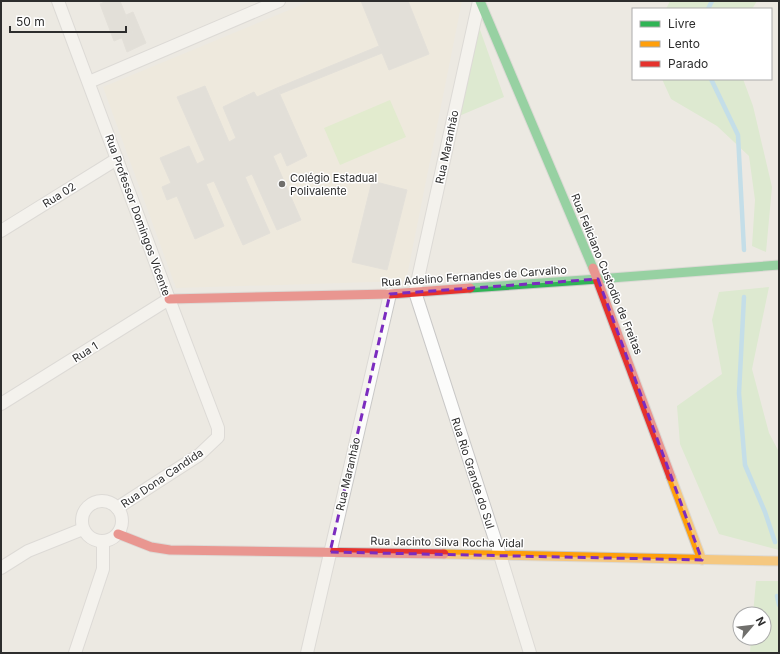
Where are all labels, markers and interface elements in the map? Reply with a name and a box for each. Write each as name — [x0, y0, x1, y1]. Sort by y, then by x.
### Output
scale bar — [10, 8, 126, 34]
legend — [632, 8, 772, 80]
text: 50 m — [16, 14, 45, 29]
text: Livre — [668, 16, 696, 31]
text: Lento — [668, 36, 700, 51]
text: Parado — [668, 56, 708, 71]
street label: Rua Maranhão — [432, 108, 462, 185]
street label: Rua Professor Domingos Vicente — [102, 132, 174, 298]
place label: Colégio Estadual Polivalente — [290, 171, 377, 198]
street label: Rua 02 — [40, 179, 78, 211]
marker: Colégio Estadual Polivalente — [277, 179, 287, 189]
street label: Rua Feliciano Custodio de Freitas — [568, 191, 646, 357]
street label: Rua Adelino Fernandes de Carvalho — [381, 263, 568, 289]
street label: Rua 1 — [70, 339, 100, 365]
street label: Rua Rio Grande do Sul — [448, 416, 498, 530]
street label: Rua Maranhão — [333, 435, 363, 512]
street label: Rua Dona Candida — [118, 445, 206, 511]
street label: Rua Jacinto Silva Rocha Vidal — [370, 534, 524, 550]
north arrow — [732, 606, 772, 646]
text: N — [753, 614, 769, 628]

